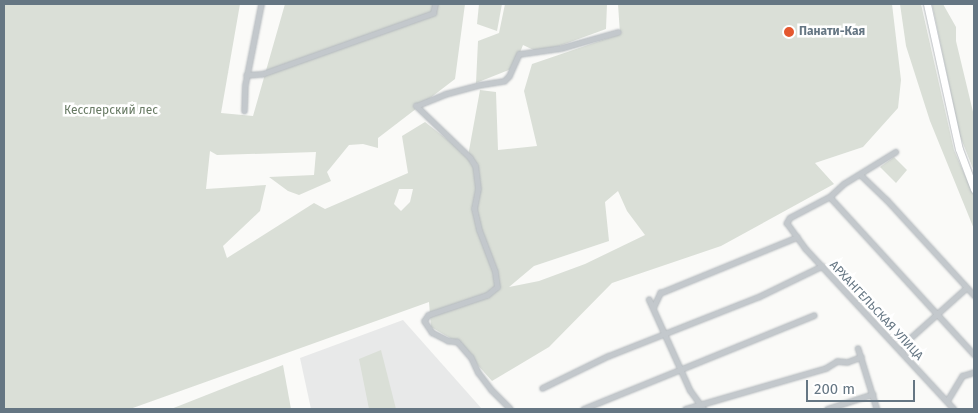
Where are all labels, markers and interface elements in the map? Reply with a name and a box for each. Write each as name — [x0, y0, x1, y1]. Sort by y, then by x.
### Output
place label: Панати-Кая — [799, 25, 865, 39]
marker: Панати-Кая — [783, 26, 795, 38]
park label: Кесслерский лес — [64, 104, 158, 118]
street label: АРХАНГЕЛЬСКАЯ УЛИЦА — [826, 258, 926, 364]
scale bar — [808, 370, 917, 402]
text: 200 m — [814, 380, 855, 398]

